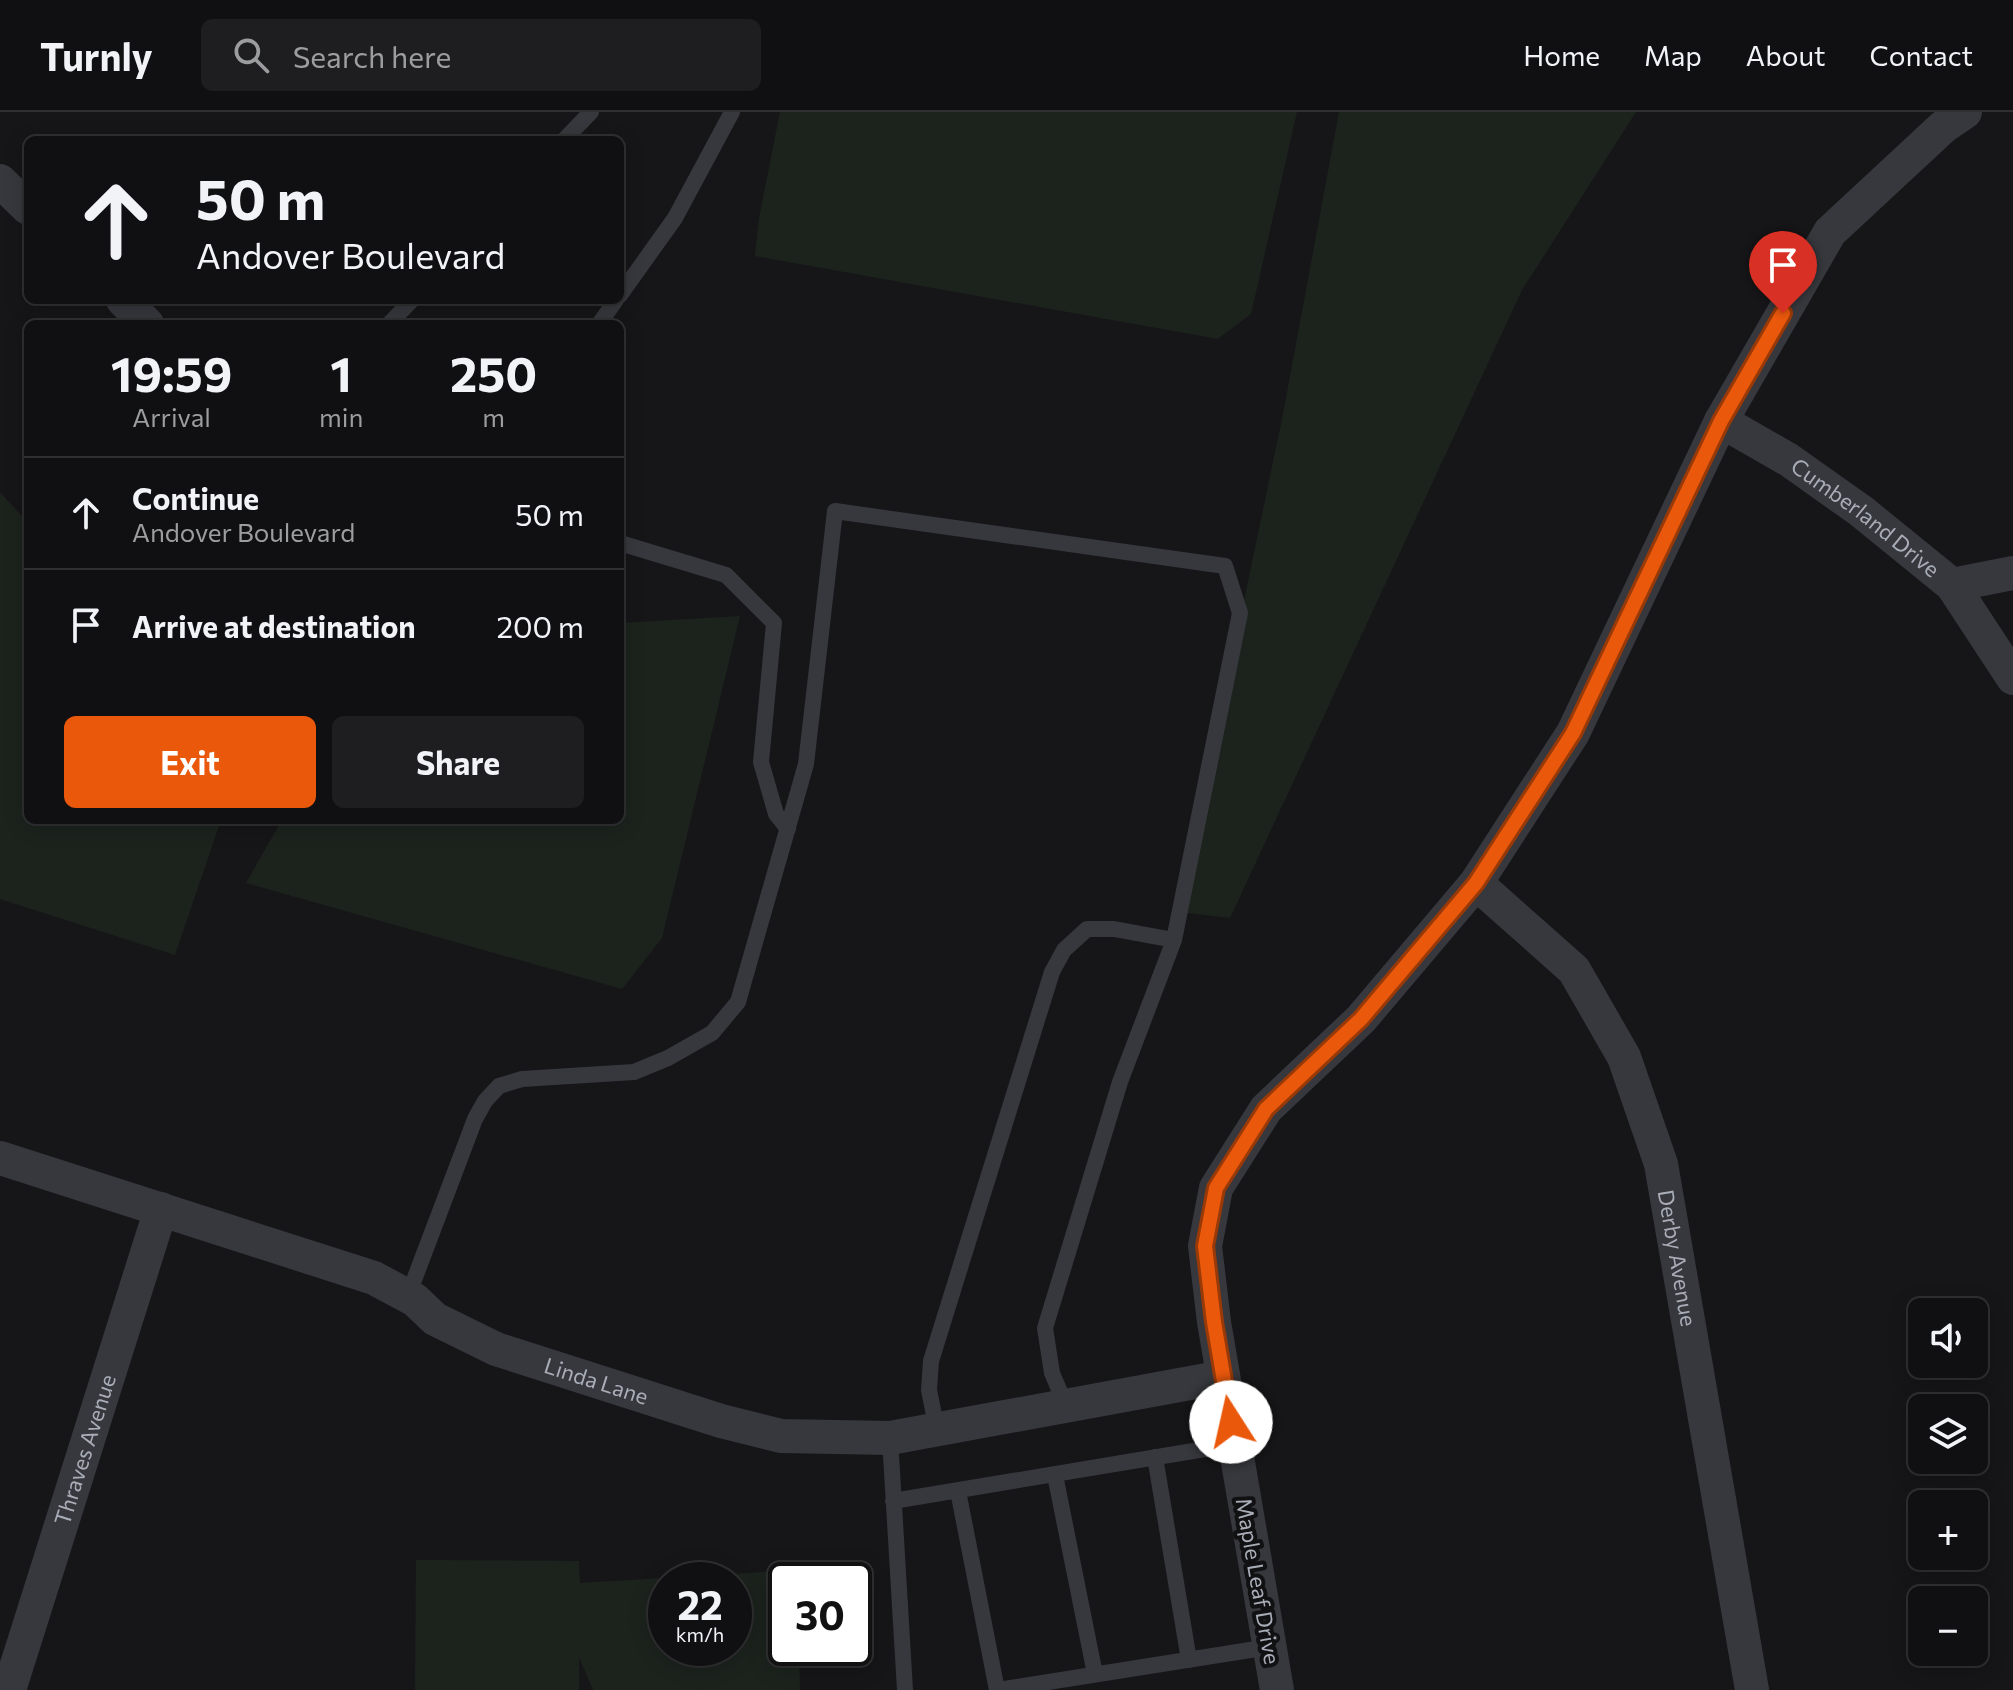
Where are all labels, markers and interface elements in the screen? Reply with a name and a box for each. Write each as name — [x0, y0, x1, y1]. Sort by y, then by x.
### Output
search box — [201, 19, 761, 91]
text: Turnly — [40, 32, 153, 79]
icon: search — [229, 33, 273, 77]
text: Search here — [293, 37, 451, 74]
text: Home — [1523, 38, 1600, 72]
text: Map — [1644, 38, 1702, 72]
text: About — [1746, 38, 1826, 72]
text: Contact — [1870, 38, 1973, 72]
text: 50 m — [196, 163, 325, 232]
icon: ahead — [64, 168, 168, 272]
pin — [1749, 231, 1817, 313]
text: Andover Boulevard — [196, 232, 505, 276]
icon: arrive — [1761, 243, 1805, 287]
text: 19:59 — [111, 343, 232, 402]
text: 1 — [330, 343, 352, 402]
text: 250 — [450, 343, 537, 402]
text: Arrival — [132, 401, 211, 432]
text: min — [319, 401, 363, 432]
text: m — [482, 401, 505, 432]
street label: Cumberland Drive — [1786, 452, 1945, 582]
text: Continue — [132, 479, 259, 516]
icon: ahead — [64, 491, 108, 535]
text: 50 m — [515, 495, 584, 532]
text: Andover Boulevard — [132, 516, 355, 547]
icon: arrive — [64, 603, 108, 647]
text: Arrive at destination — [132, 607, 416, 644]
text: 200 m — [496, 607, 584, 644]
button: Exit — [64, 716, 316, 808]
button: Share — [332, 716, 584, 808]
street label: Derby Avenue — [1653, 1187, 1703, 1328]
map controls — [1908, 1298, 1988, 1666]
button: sound — [1908, 1298, 1988, 1378]
street label: Linda Lane — [541, 1351, 652, 1410]
street label: Thraves Avenue — [48, 1371, 121, 1528]
position arrow — [1189, 1380, 1273, 1464]
button: layers — [1908, 1394, 1988, 1474]
button: + — [1908, 1490, 1988, 1570]
street label: Maple Leaf Drive — [1231, 1496, 1286, 1666]
speed limit sign: 30 — [768, 1562, 872, 1666]
text: 22 — [677, 1579, 723, 1628]
button: − — [1908, 1586, 1988, 1666]
text: km/h — [676, 1622, 724, 1646]

